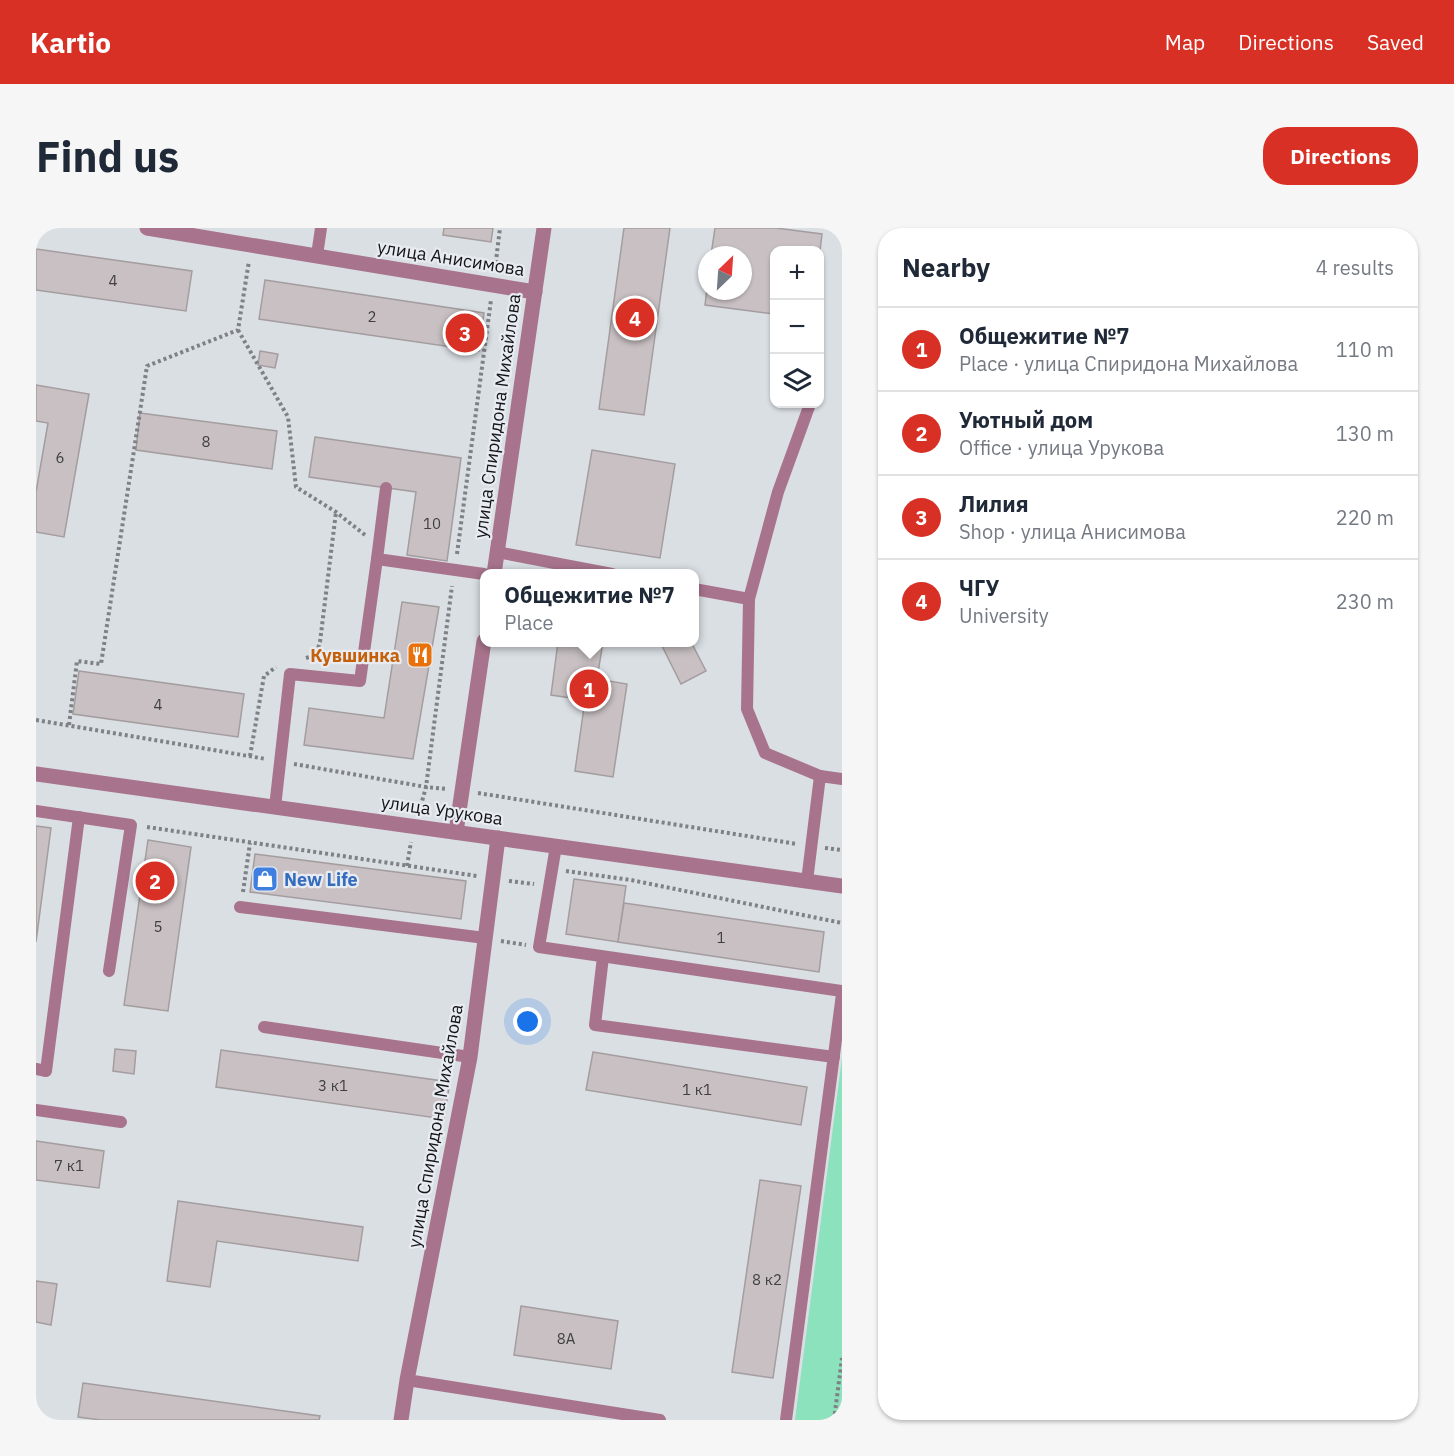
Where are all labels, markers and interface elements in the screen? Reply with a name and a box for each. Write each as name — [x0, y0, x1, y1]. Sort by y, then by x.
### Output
text: Kartio — [30, 24, 111, 61]
text: Map — [1165, 28, 1205, 56]
text: Directions — [1238, 28, 1334, 56]
text: Saved — [1367, 28, 1424, 56]
button: Directions — [1263, 127, 1418, 185]
text: Find us — [36, 129, 179, 184]
street label: улица Анисимова — [376, 235, 527, 281]
north arrow — [698, 246, 752, 300]
map controls — [770, 246, 824, 408]
button: + — [770, 246, 824, 300]
text: Nearby — [902, 250, 990, 284]
text: 4 results — [1316, 254, 1394, 281]
house number: 4 — [108, 271, 118, 290]
street label: улица Спиридона Михайлова — [468, 292, 526, 540]
pin: 4 — [616, 296, 654, 340]
button: − — [770, 300, 824, 354]
house number: 2 — [367, 307, 377, 326]
pin: 3 — [446, 310, 484, 356]
text: Общежитие №7 — [959, 321, 1129, 350]
text: 1 — [916, 336, 928, 363]
text: 110 m — [1336, 336, 1394, 363]
text: Place · улица Спиридона Михайлова — [959, 350, 1298, 377]
button: layers — [770, 354, 824, 408]
text: Уютный дом — [959, 405, 1093, 434]
text: 2 — [916, 420, 928, 447]
text: 130 m — [1336, 420, 1394, 447]
house number: 8 — [201, 432, 211, 451]
text: Office · улица Урукова — [959, 434, 1164, 461]
house number: 6 — [55, 448, 65, 467]
text: Лилия — [959, 489, 1029, 518]
text: 3 — [916, 504, 928, 531]
text: 220 m — [1336, 504, 1394, 531]
house number: 10 — [423, 514, 441, 533]
text: Shop · улица Анисимова — [959, 518, 1186, 545]
popup — [480, 569, 699, 647]
text: ЧГУ — [959, 573, 999, 602]
text: Общежитие №7 — [504, 580, 675, 609]
text: 4 — [916, 588, 928, 615]
text: 230 m — [1336, 588, 1394, 615]
text: University — [959, 602, 1049, 629]
text: Place — [504, 609, 553, 636]
restaurant icon: Кувшинка — [405, 640, 435, 670]
place label: Кувшинка — [310, 644, 400, 667]
pin: 1 — [570, 666, 608, 712]
house number: 4 — [153, 695, 163, 714]
street label: улица Урукова — [380, 790, 505, 830]
pin: 2 — [136, 858, 174, 904]
shop icon: New Life — [250, 864, 280, 894]
place label: New Life — [284, 868, 358, 891]
house number: 5 — [153, 917, 163, 936]
house number: 1 — [716, 928, 726, 947]
street label: улица Спиридона Михайлова — [402, 1002, 468, 1250]
your location — [513, 1007, 542, 1036]
house number: 3 к1 — [318, 1076, 348, 1095]
house number: 1 к1 — [682, 1080, 712, 1099]
house number: 7 к1 — [54, 1156, 84, 1175]
house number: 8 к2 — [752, 1270, 782, 1289]
house number: 8А — [557, 1329, 576, 1348]

